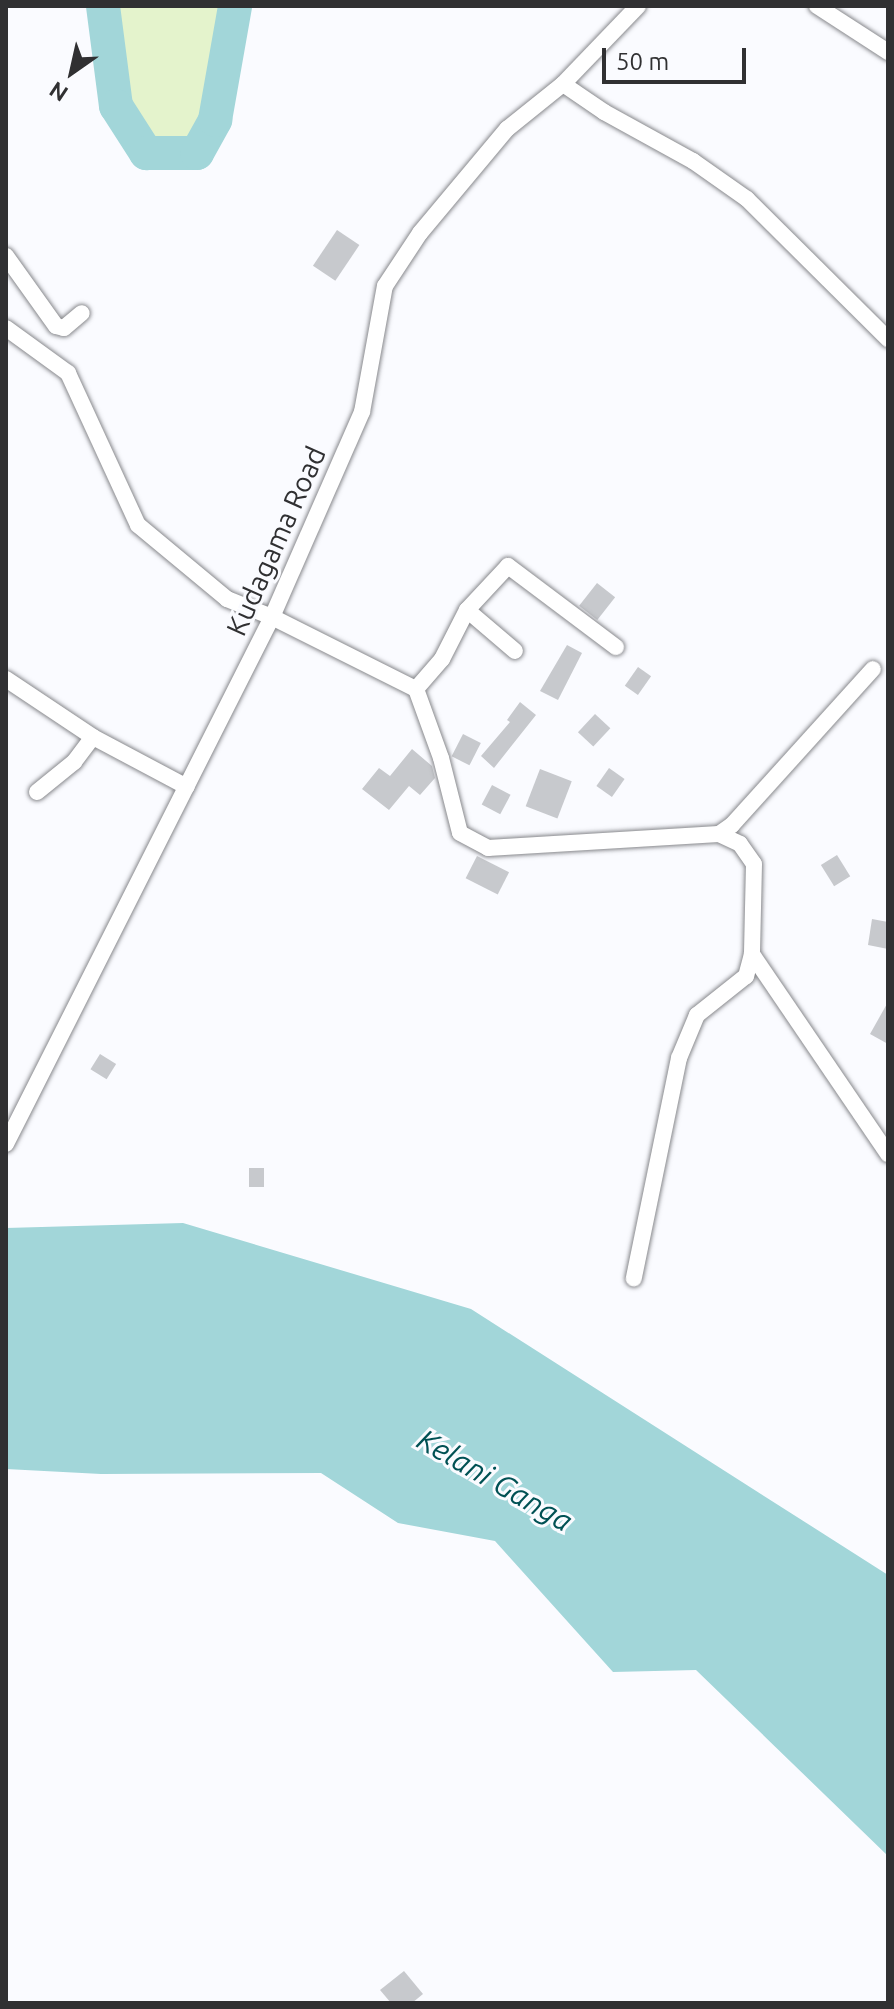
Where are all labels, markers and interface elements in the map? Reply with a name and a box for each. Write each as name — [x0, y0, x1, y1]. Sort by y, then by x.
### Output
north arrow — [32, 32, 112, 112]
scale bar — [606, 32, 750, 82]
text: 50 m — [616, 48, 669, 75]
text: N — [45, 77, 72, 107]
street label: Kudagama Road — [219, 441, 333, 641]
water label: Kelani Ganga — [411, 1421, 579, 1539]

